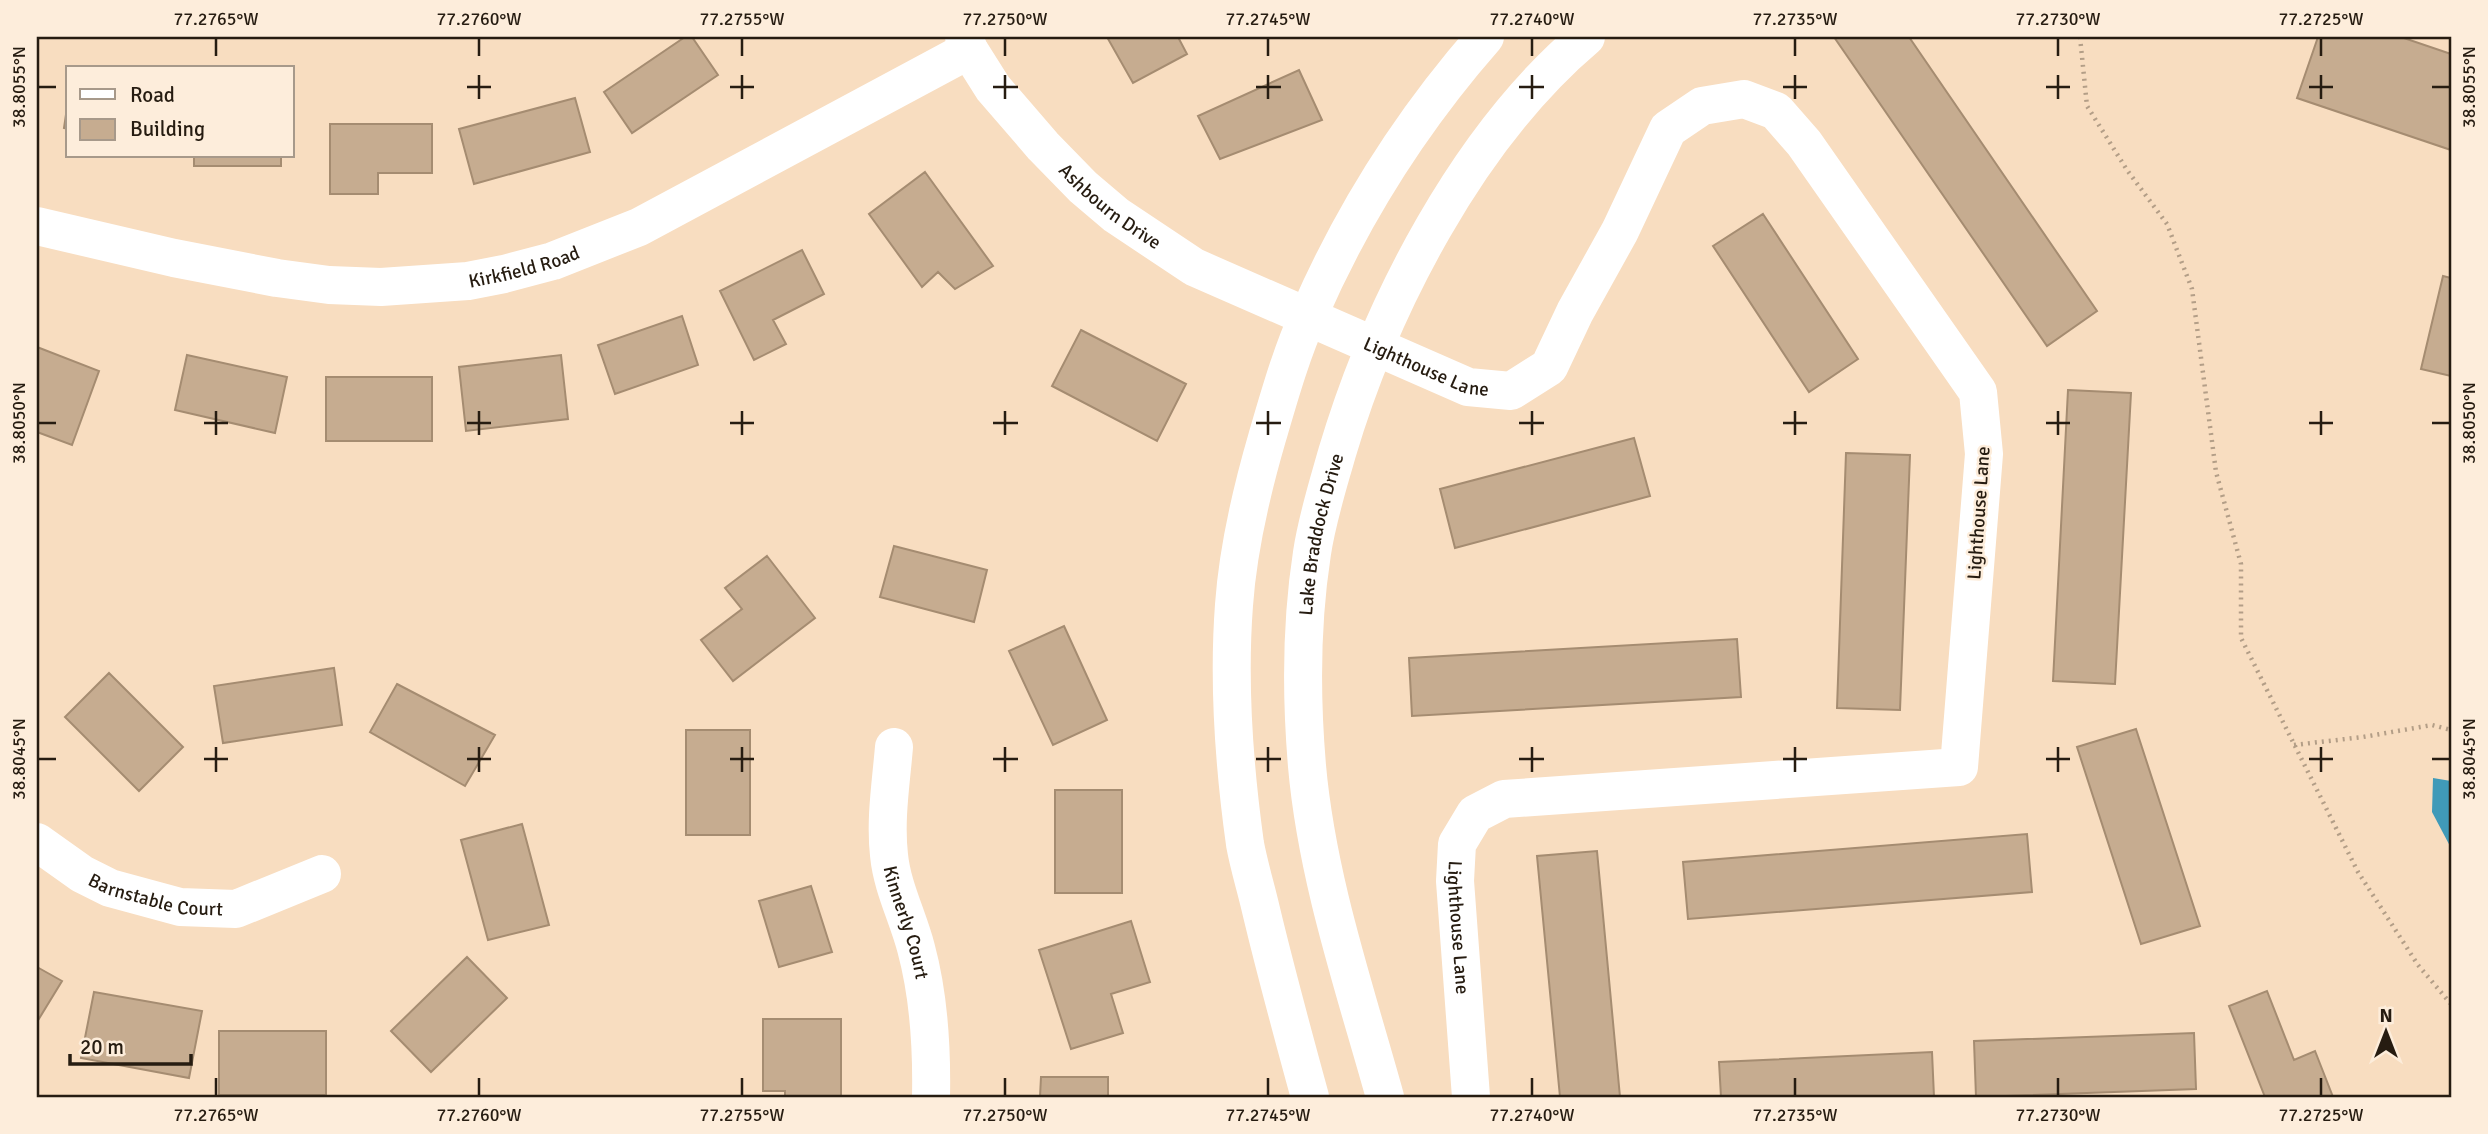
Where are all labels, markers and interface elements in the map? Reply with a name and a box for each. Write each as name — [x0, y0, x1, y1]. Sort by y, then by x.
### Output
text: 77.2765°W — [173, 8, 259, 30]
text: 77.2760°W — [436, 8, 522, 30]
text: 77.2755°W — [699, 8, 785, 30]
text: 77.2750°W — [962, 8, 1048, 30]
text: 77.2745°W — [1225, 8, 1311, 30]
text: 77.2740°W — [1489, 8, 1575, 30]
text: 77.2735°W — [1752, 8, 1838, 30]
text: 77.2730°W — [2015, 8, 2101, 30]
text: 77.2725°W — [2278, 8, 2364, 30]
text: 38.8055°N — [8, 46, 30, 128]
text: 38.8055°N — [2458, 46, 2480, 128]
legend — [66, 66, 294, 158]
text: Road — [130, 82, 175, 108]
text: Building — [130, 116, 205, 142]
street label: Ashbourn Drive — [1053, 158, 1166, 255]
street label: Kirkfield Road — [467, 241, 583, 294]
street label: Lighthouse Lane — [1360, 332, 1490, 402]
text: 38.8050°N — [8, 382, 30, 464]
text: 38.8050°N — [2458, 382, 2480, 464]
street label: Lighthouse Lane — [1962, 446, 1996, 581]
street label: Lake Braddock Drive — [1294, 451, 1349, 616]
text: 38.8045°N — [8, 718, 30, 800]
text: 38.8045°N — [2458, 718, 2480, 800]
street label: Lighthouse Lane — [1442, 860, 1474, 995]
street label: Kinnerly Court — [878, 863, 934, 982]
street label: Barnstable Court — [84, 868, 224, 922]
north arrow — [2352, 998, 2422, 1068]
text: N — [2379, 1004, 2393, 1028]
scale bar — [70, 1022, 191, 1066]
text: 20 m — [80, 1034, 124, 1060]
text: 77.2765°W — [173, 1104, 259, 1126]
text: 77.2760°W — [436, 1104, 522, 1126]
text: 77.2755°W — [699, 1104, 785, 1126]
text: 77.2750°W — [962, 1104, 1048, 1126]
text: 77.2745°W — [1225, 1104, 1311, 1126]
text: 77.2740°W — [1489, 1104, 1575, 1126]
text: 77.2735°W — [1752, 1104, 1838, 1126]
text: 77.2730°W — [2015, 1104, 2101, 1126]
text: 77.2725°W — [2278, 1104, 2364, 1126]

